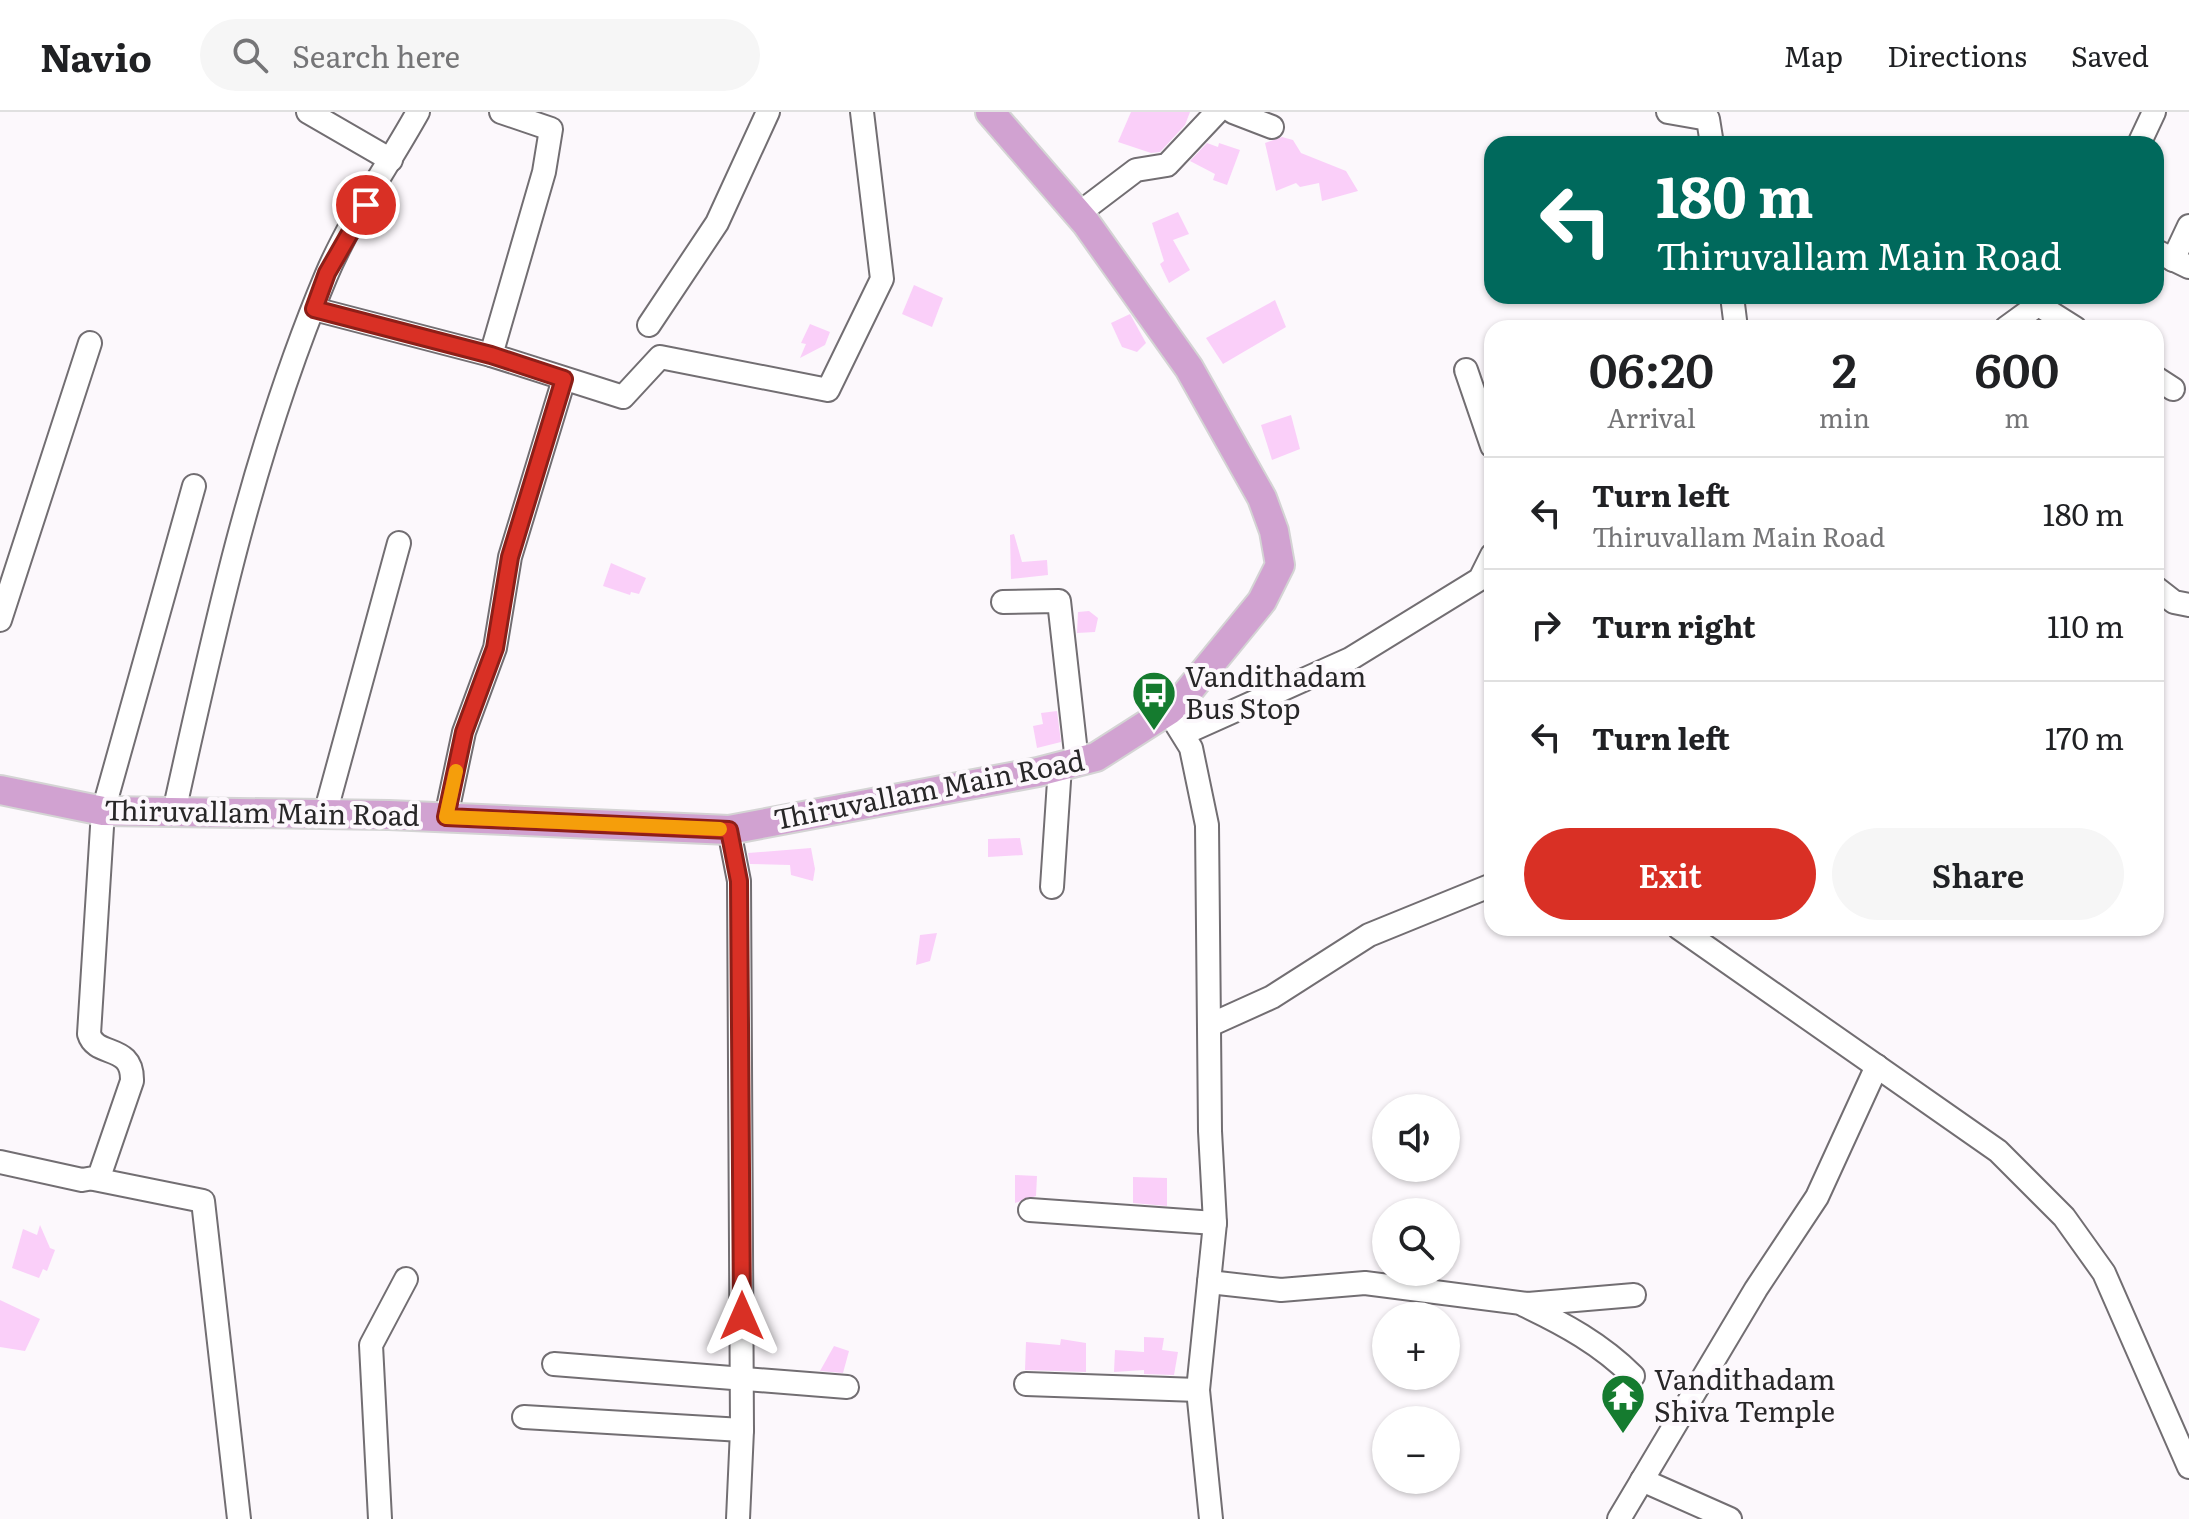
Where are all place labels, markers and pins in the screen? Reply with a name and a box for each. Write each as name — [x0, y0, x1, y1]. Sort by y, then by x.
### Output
pin — [332, 171, 400, 239]
place label: Vandithadam Bus Stop — [1185, 654, 1366, 728]
bus stop icon: Vandithadam Bus Stop — [1130, 669, 1178, 732]
place label: Vandithadam Shiva Temple — [1654, 1357, 1835, 1431]
temple icon: Vandithadam Shiva Temple — [1599, 1372, 1647, 1435]

